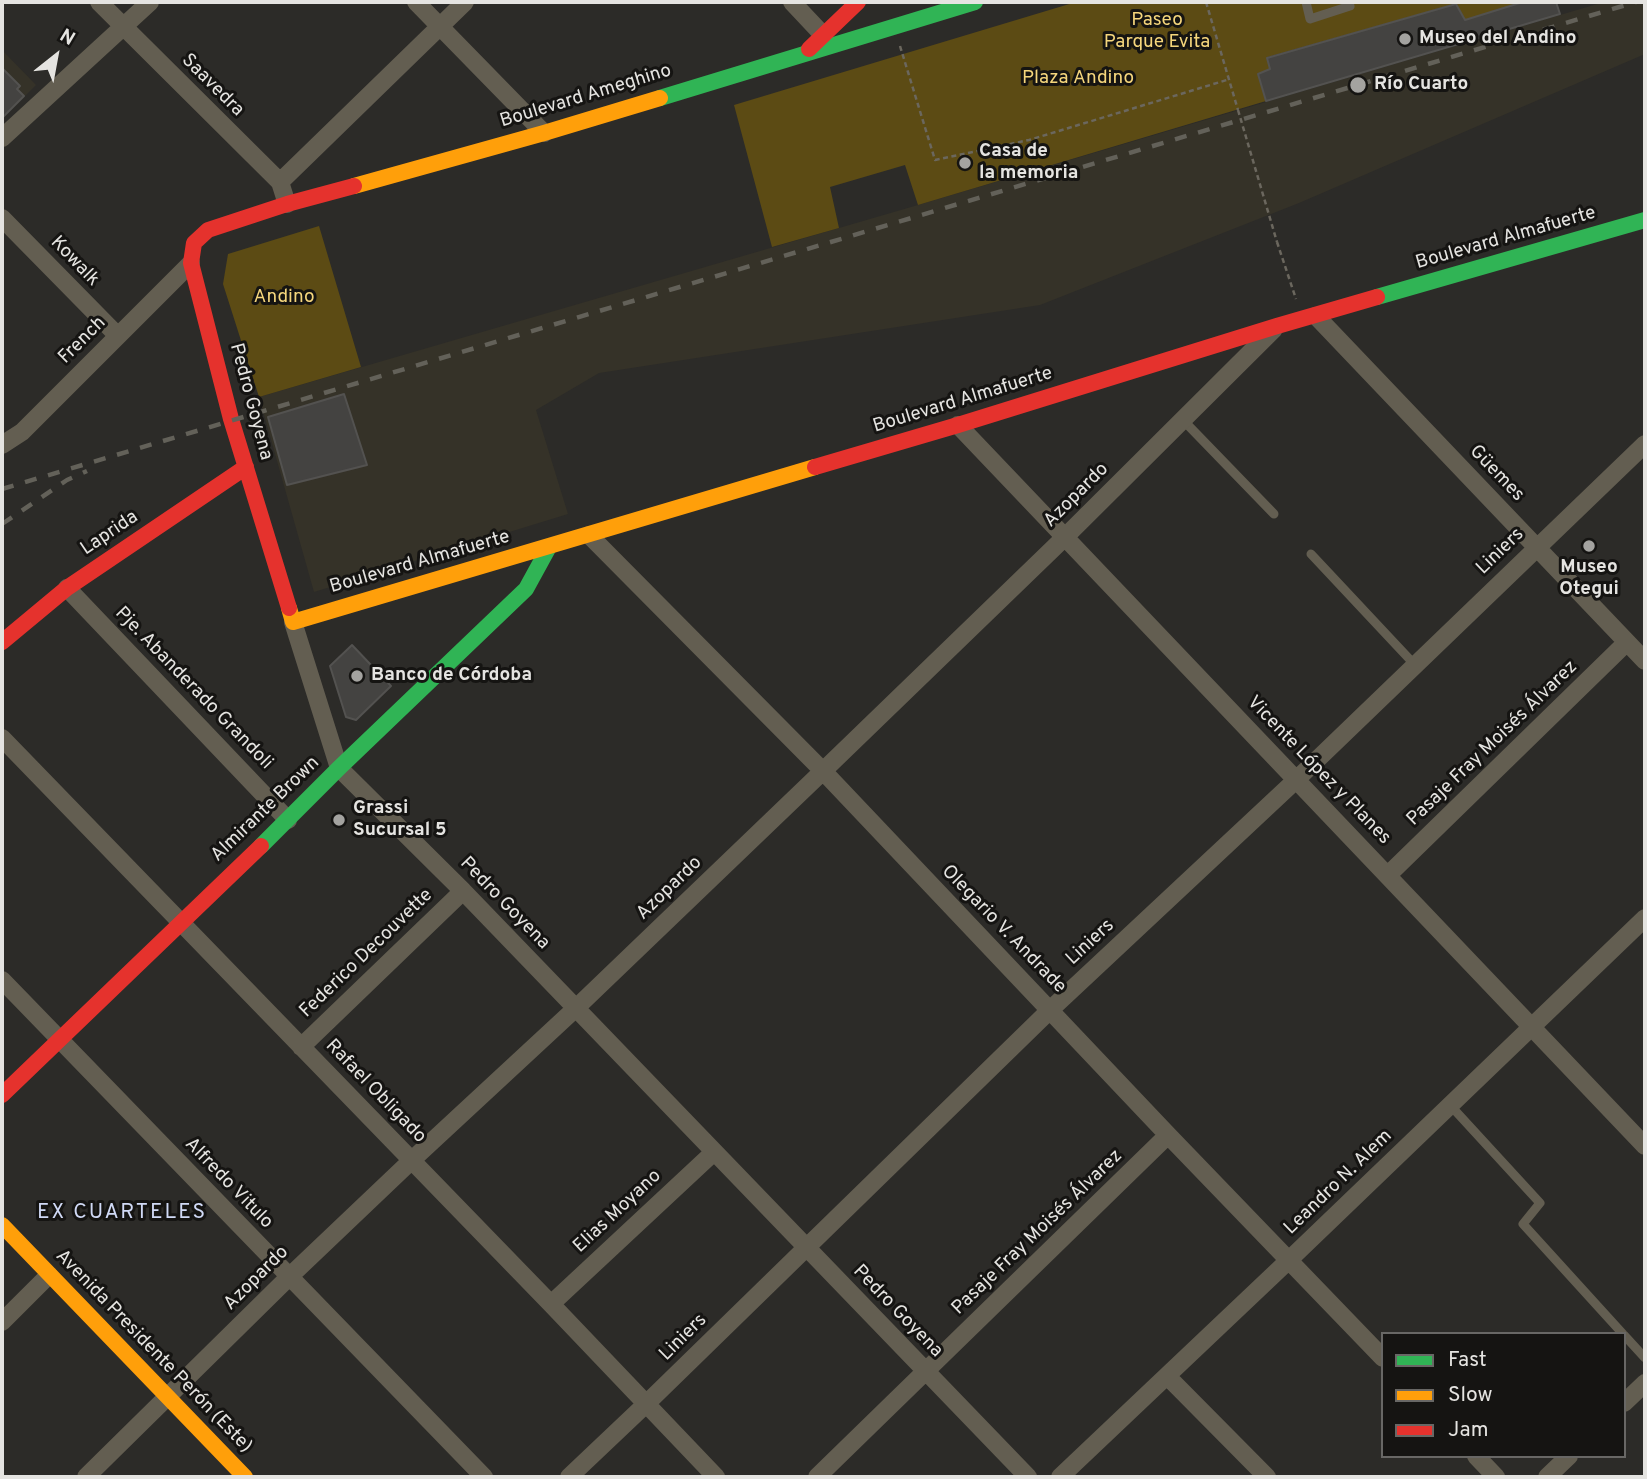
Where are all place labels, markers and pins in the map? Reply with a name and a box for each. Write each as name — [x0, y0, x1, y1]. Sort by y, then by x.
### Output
place label: Museo del Andino — [1419, 28, 1576, 50]
marker: Museo del Andino — [1397, 31, 1413, 47]
place label: Río Cuarto — [1374, 74, 1468, 96]
marker: Río Cuarto — [1348, 75, 1368, 95]
place label: Casa de la memoria — [979, 141, 1078, 185]
marker: Casa de la memoria — [957, 155, 973, 171]
marker: Museo Otegui — [1581, 538, 1597, 554]
place label: Museo Otegui — [1559, 557, 1619, 601]
place label: Banco de Córdoba — [371, 665, 532, 687]
marker: Banco de Córdoba — [349, 668, 365, 684]
place label: Grassi Sucursal 5 — [353, 798, 447, 842]
marker: Grassi Sucursal 5 — [331, 812, 347, 828]

